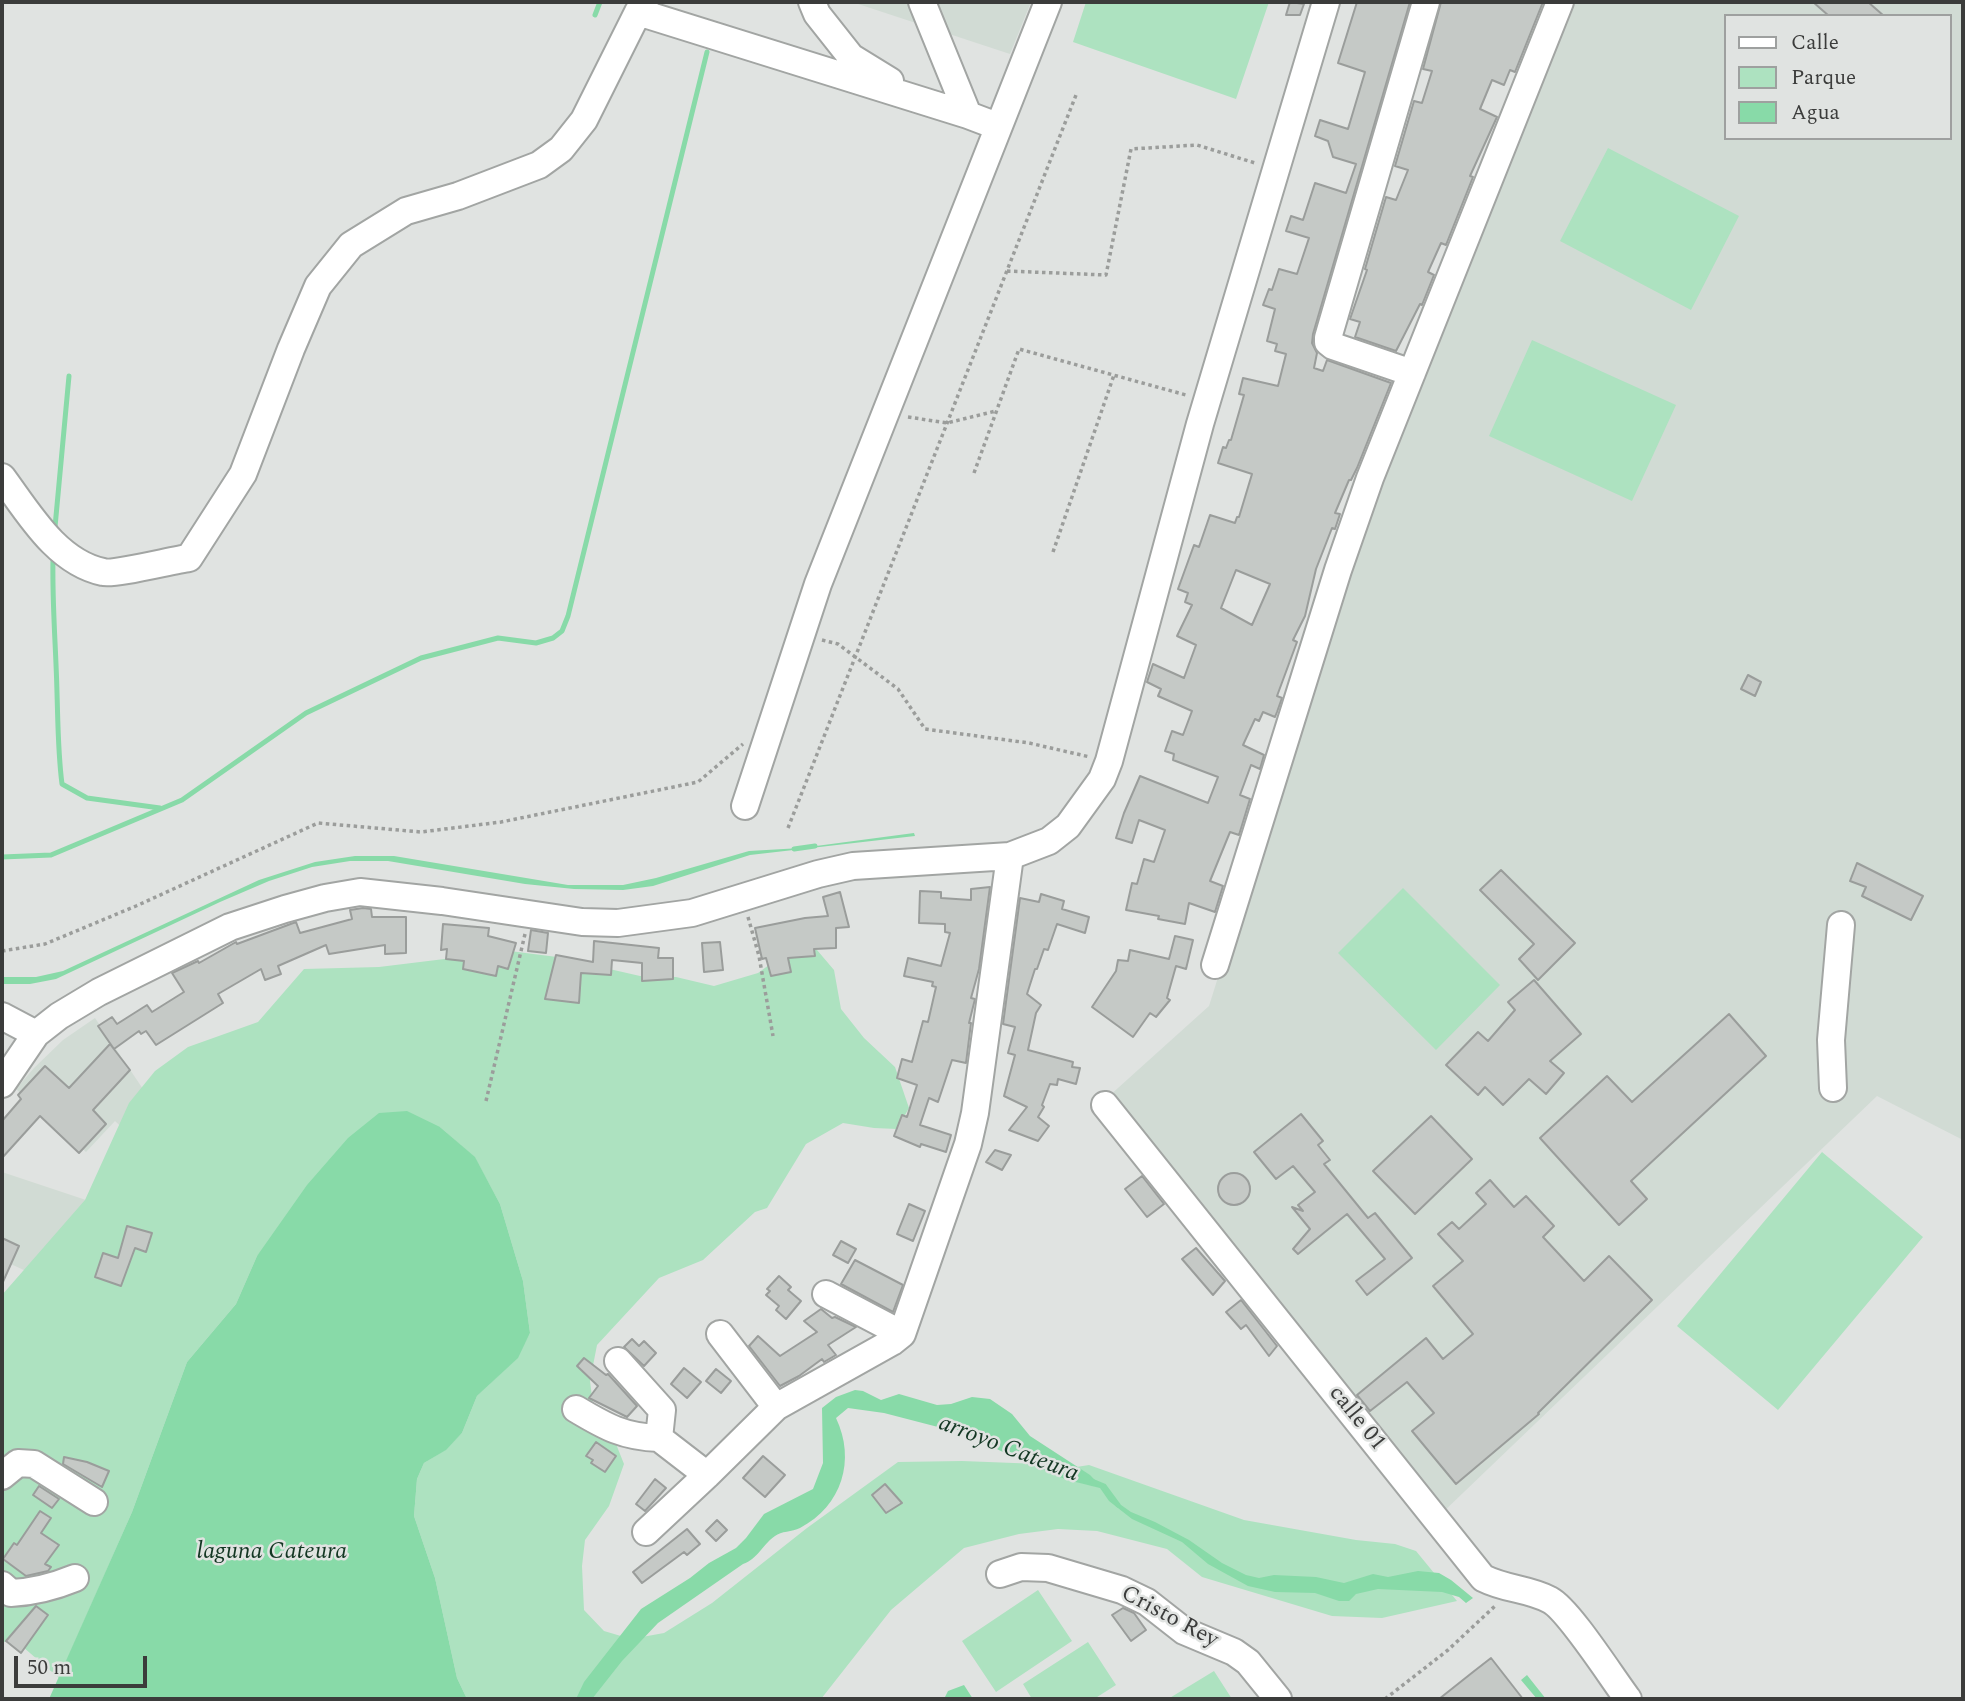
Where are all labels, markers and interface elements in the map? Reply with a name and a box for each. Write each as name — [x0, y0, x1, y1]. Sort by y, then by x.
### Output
legend — [1724, 14, 1951, 140]
text: Calle — [1791, 27, 1839, 59]
text: Parque — [1791, 62, 1856, 94]
text: Agua — [1791, 97, 1840, 129]
street label: calle 01 — [1322, 1381, 1390, 1457]
water label: arroyo Cateura — [934, 1410, 1082, 1490]
water label: laguna Cateura — [197, 1539, 347, 1567]
street label: Cristo Rey — [1116, 1581, 1222, 1655]
scale bar — [18, 1642, 150, 1686]
text: 50 m — [27, 1652, 71, 1684]

